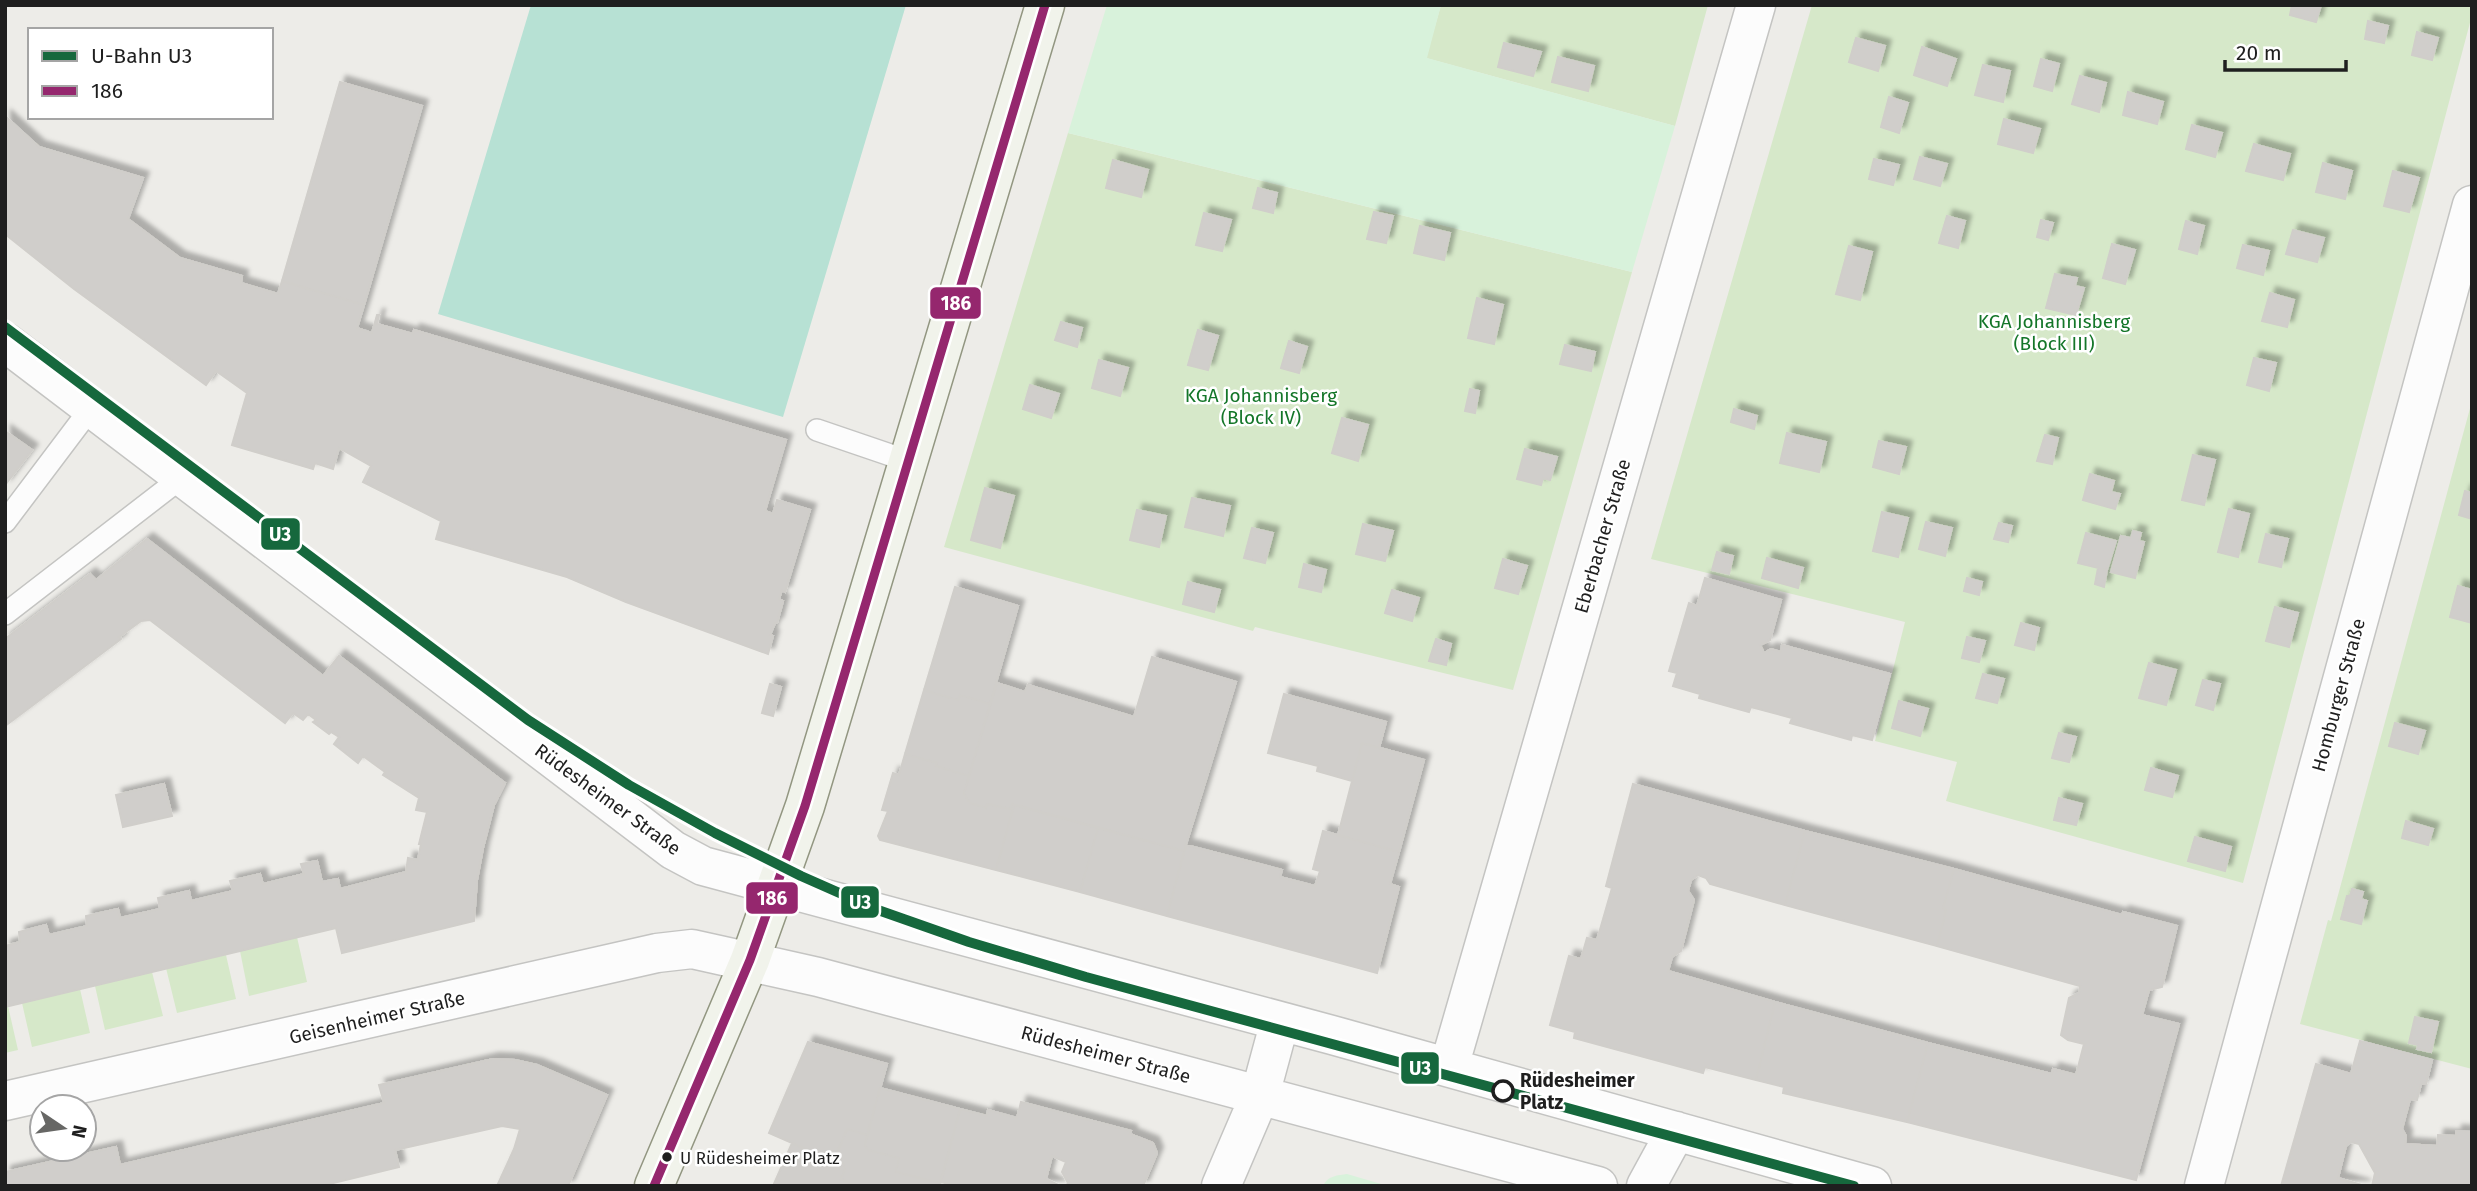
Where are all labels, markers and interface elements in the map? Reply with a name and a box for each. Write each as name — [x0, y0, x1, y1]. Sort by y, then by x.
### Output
legend — [28, 28, 273, 119]
scale bar — [2225, 28, 2346, 72]
text: 20 m — [2236, 40, 2282, 66]
text: U-Bahn U3 — [91, 43, 192, 69]
text: 186 — [91, 78, 123, 104]
line badge: 186 — [929, 286, 982, 320]
text: 186 — [941, 292, 972, 315]
park label: KGA Johannisberg (Block III) — [1978, 310, 2130, 355]
park label: KGA Johannisberg (Block IV) — [1185, 384, 1337, 429]
street label: Eberbacher Straße — [1569, 456, 1635, 616]
line badge: U3 — [260, 517, 301, 551]
text: U3 — [269, 523, 291, 546]
street label: Homburger Straße — [2307, 616, 2370, 774]
street label: Rüdesheimer Straße — [530, 739, 685, 860]
line badge: 186 — [745, 881, 799, 915]
line badge: U3 — [840, 885, 880, 919]
text: 186 — [757, 887, 788, 910]
text: U3 — [849, 891, 871, 914]
street label: Geisenheimer Straße — [287, 986, 467, 1049]
street label: Rüdesheimer Straße — [1018, 1021, 1193, 1088]
line badge: U3 — [1400, 1051, 1440, 1085]
text: U3 — [1409, 1057, 1431, 1080]
place label: Rüdesheimer Platz — [1520, 1069, 1635, 1114]
marker: Rüdesheimer Platz — [1492, 1080, 1514, 1102]
north arrow — [28, 1093, 98, 1163]
text: N — [66, 1123, 92, 1140]
place label: U Rüdesheimer Platz — [680, 1148, 840, 1169]
marker: U Rüdesheimer Platz — [660, 1150, 674, 1164]

